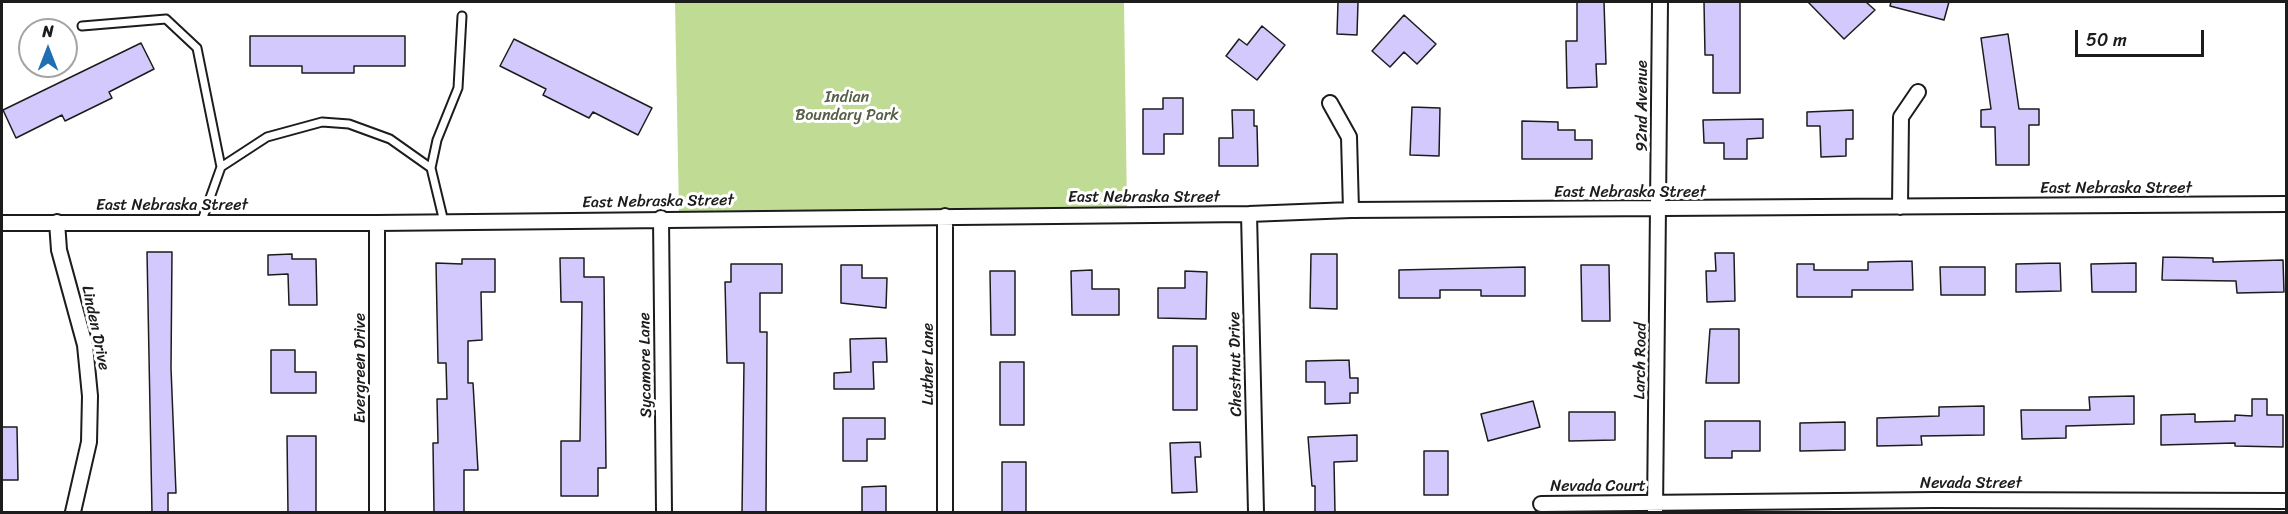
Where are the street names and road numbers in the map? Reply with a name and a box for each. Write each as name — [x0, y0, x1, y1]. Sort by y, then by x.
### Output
street label: 92nd Avenue — [1633, 60, 1653, 152]
street label: East Nebraska Street — [2040, 179, 2192, 199]
street label: East Nebraska Street — [1554, 183, 1706, 203]
street label: East Nebraska Street — [1068, 188, 1220, 208]
street label: East Nebraska Street — [582, 191, 734, 213]
street label: East Nebraska Street — [96, 196, 248, 216]
street label: Linden Drive — [77, 284, 113, 372]
street label: Chestnut Drive — [1225, 311, 1247, 417]
street label: Sycamore Lane — [635, 312, 657, 418]
street label: Evergreen Drive — [351, 313, 371, 423]
street label: Larch Road — [1631, 322, 1651, 400]
street label: Luther Lane — [919, 323, 939, 405]
street label: Nevada Street — [1920, 474, 2022, 494]
street label: Nevada Court — [1550, 477, 1646, 497]

